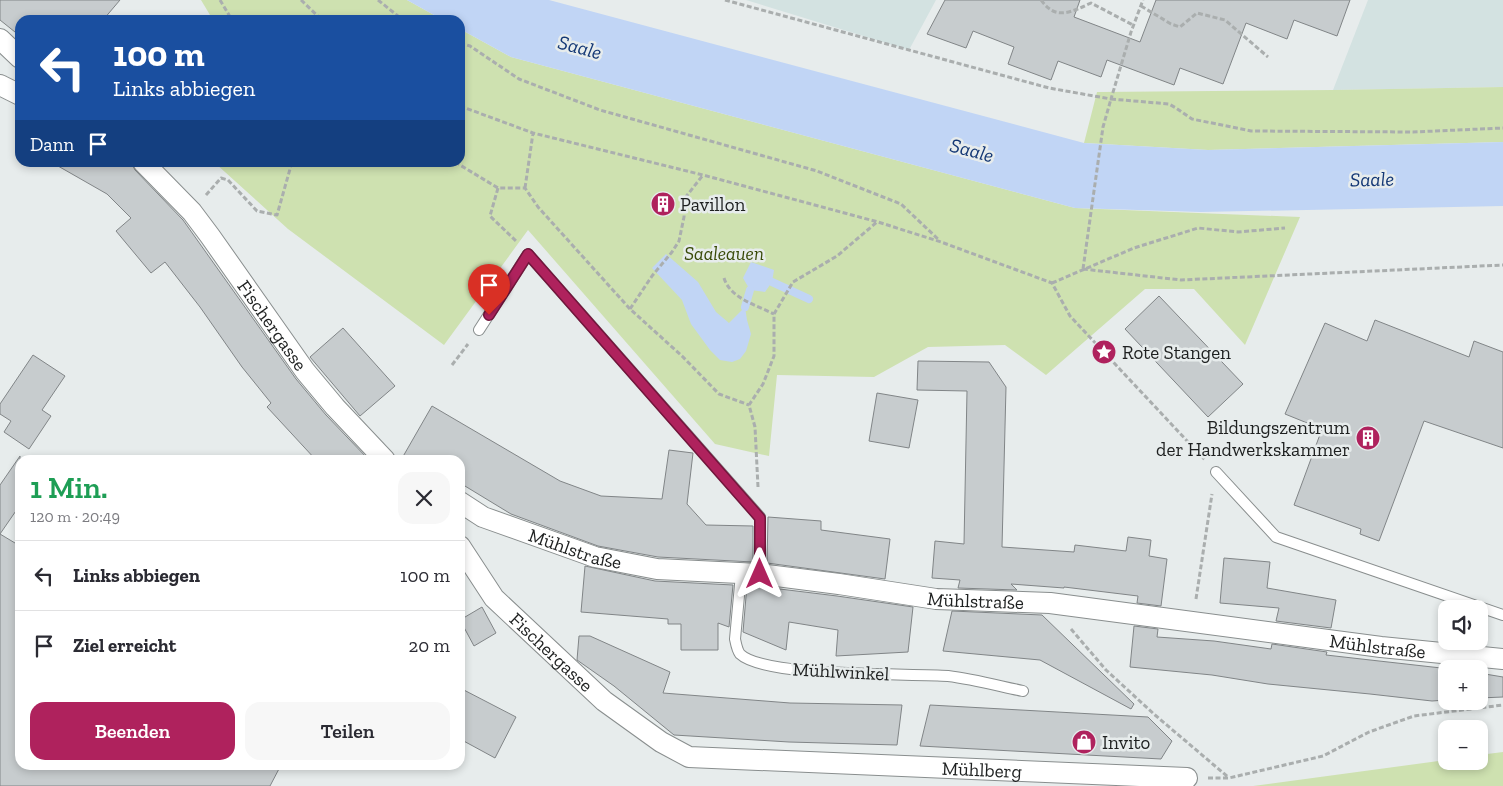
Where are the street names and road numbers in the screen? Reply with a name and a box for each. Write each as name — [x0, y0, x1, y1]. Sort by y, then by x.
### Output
street label: Fischergasse — [232, 276, 312, 375]
street label: Mühlstraße — [525, 523, 624, 574]
street label: Mühlstraße — [925, 587, 1024, 614]
street label: Fischergasse — [505, 608, 598, 697]
street label: Mühlstraße — [1328, 629, 1427, 663]
street label: Mühlwinkel — [792, 657, 890, 686]
street label: Mühlberg — [941, 757, 1023, 783]

